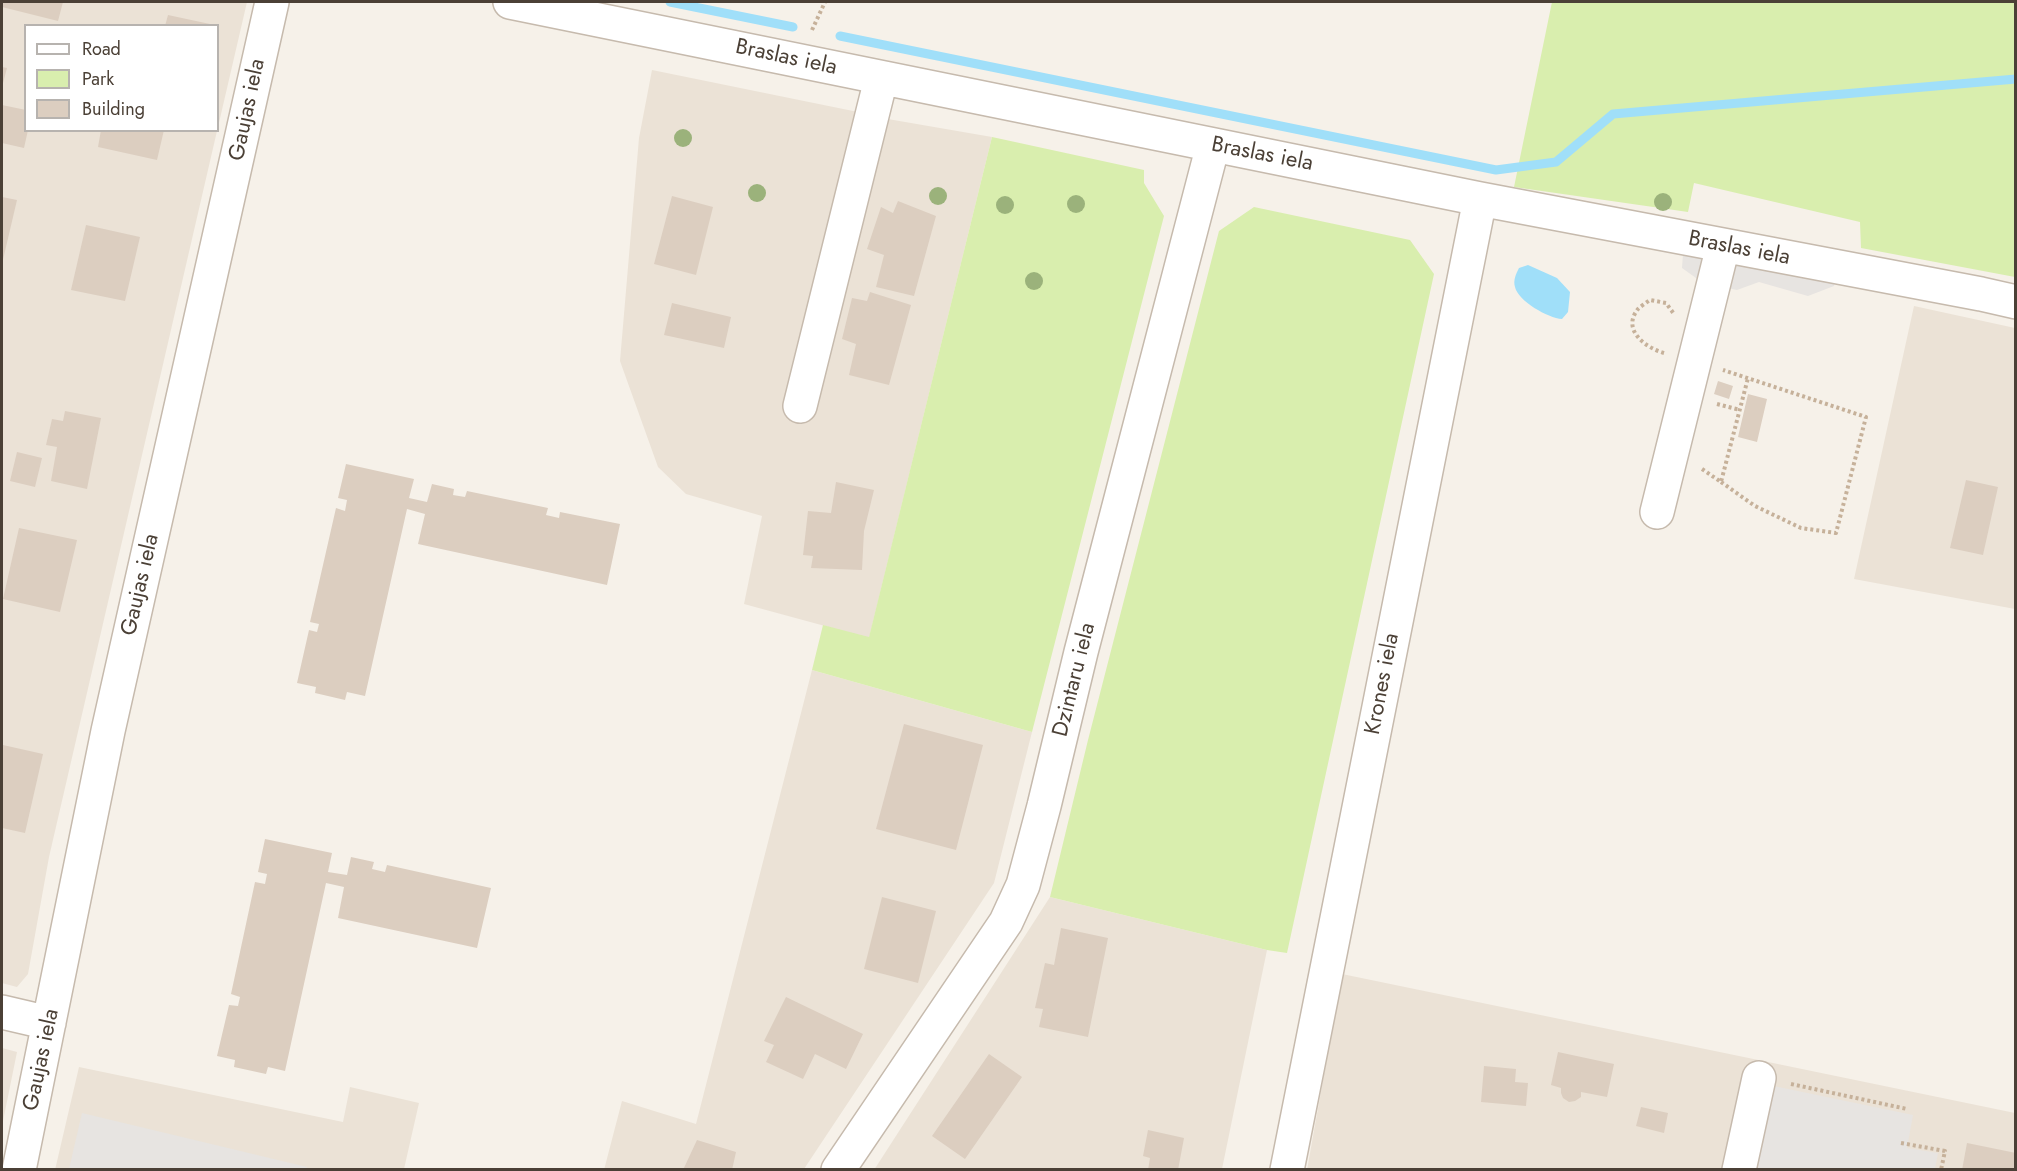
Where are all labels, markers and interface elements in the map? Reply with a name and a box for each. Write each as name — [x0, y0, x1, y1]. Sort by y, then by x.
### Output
legend — [24, 24, 219, 132]
street label: Braslas iela — [733, 34, 839, 82]
text: Road — [82, 36, 121, 62]
street label: Gaujas iela — [224, 57, 272, 163]
text: Park — [82, 66, 114, 92]
text: Building — [82, 96, 145, 122]
street label: Braslas iela — [1209, 132, 1315, 178]
street label: Braslas iela — [1686, 226, 1792, 272]
street label: Gaujas iela — [117, 532, 165, 638]
street label: Dzintaru iela — [1048, 620, 1102, 740]
street label: Krones iela — [1360, 631, 1406, 737]
street label: Gaujas iela — [18, 1007, 66, 1113]

